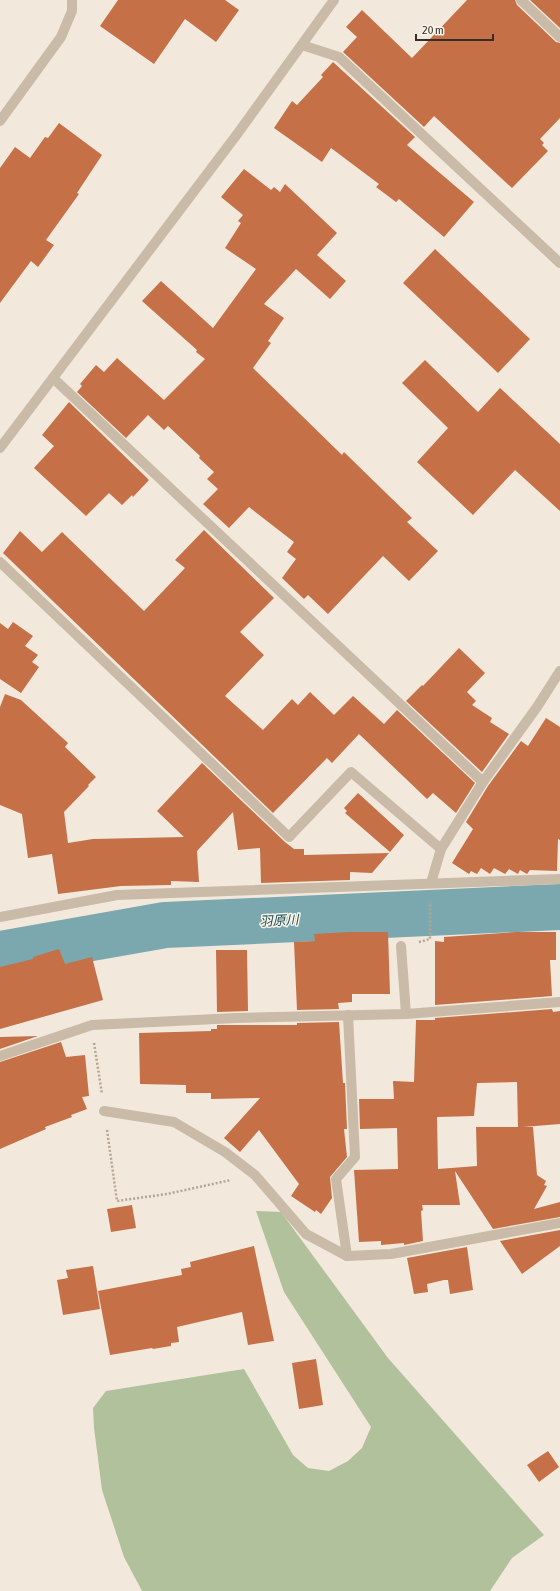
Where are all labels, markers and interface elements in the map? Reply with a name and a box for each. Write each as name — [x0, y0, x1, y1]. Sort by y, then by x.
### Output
scale bar — [416, 16, 493, 42]
text: 20 m — [422, 23, 444, 37]
water label: 羽原川 — [259, 912, 301, 929]

